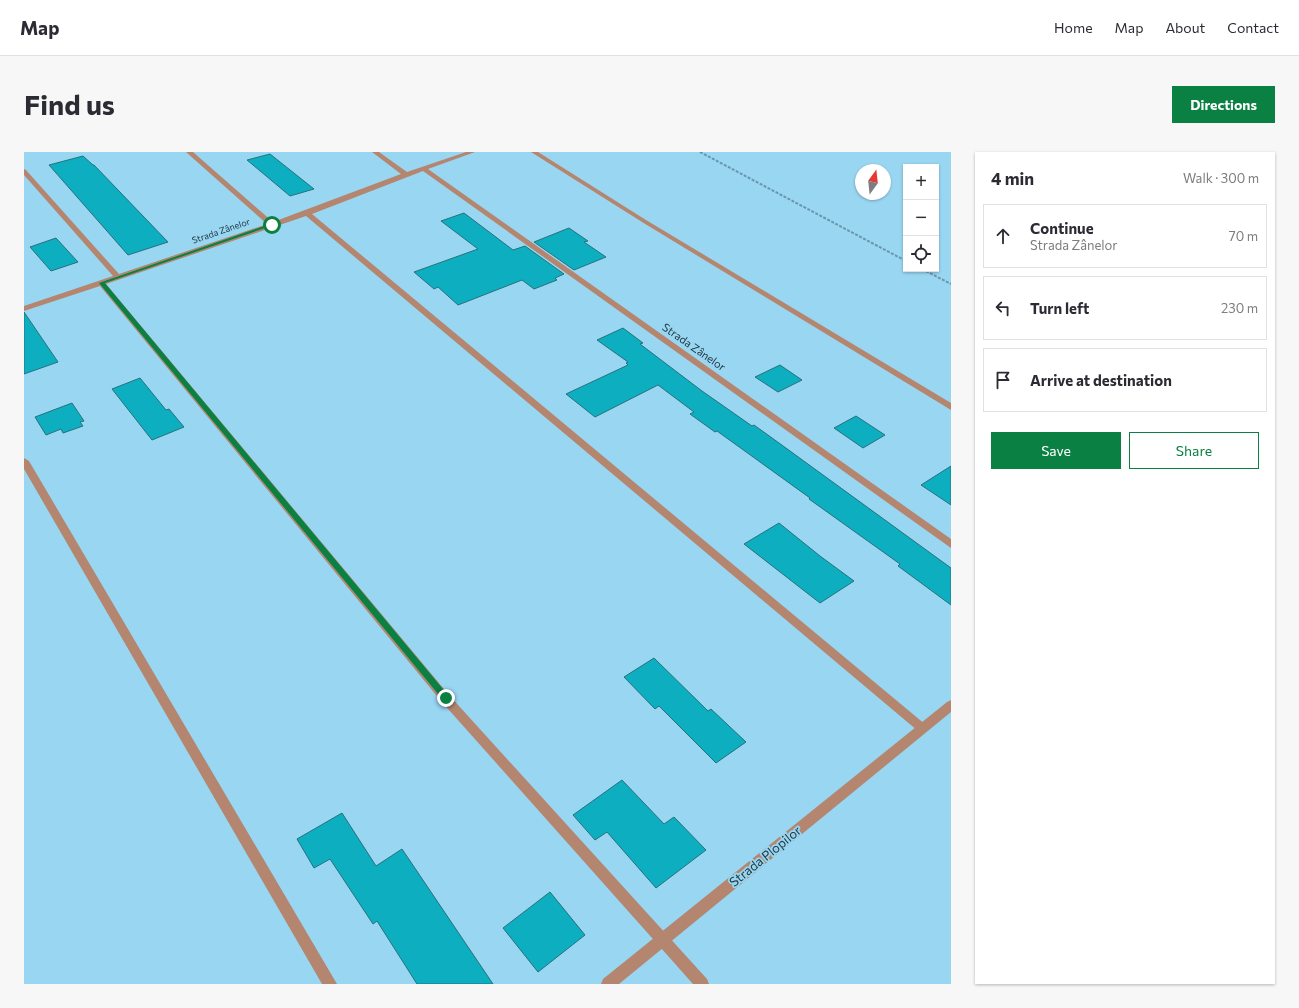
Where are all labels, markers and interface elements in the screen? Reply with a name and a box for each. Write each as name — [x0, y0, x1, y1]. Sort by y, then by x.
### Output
text: Map — [20, 16, 59, 39]
text: Home — [1054, 19, 1093, 36]
text: Map — [1115, 19, 1143, 36]
text: About — [1165, 19, 1205, 36]
text: Contact — [1227, 19, 1279, 36]
button: Directions — [1172, 86, 1275, 123]
text: Find us — [24, 87, 115, 121]
north arrow — [855, 164, 891, 200]
map controls — [903, 164, 939, 272]
button: + — [903, 164, 939, 200]
text: 4 min — [991, 168, 1034, 189]
text: Walk · 300 m — [1183, 170, 1259, 186]
button: − — [903, 200, 939, 236]
street label: Strada Zânelor — [190, 215, 252, 246]
route start — [263, 216, 281, 234]
text: Continue — [1030, 219, 1094, 237]
icon: ahead — [992, 225, 1014, 247]
text: 70 m — [1229, 228, 1258, 244]
button: locate — [903, 236, 939, 272]
text: Strada Zânelor — [1030, 237, 1118, 253]
icon: left — [992, 297, 1014, 319]
text: Turn left — [1030, 299, 1089, 317]
text: 230 m — [1221, 300, 1258, 316]
street label: Strada Zânelor — [660, 320, 729, 374]
icon: arrive — [992, 369, 1014, 391]
text: Arrive at destination — [1030, 371, 1172, 389]
button: Save — [991, 432, 1121, 469]
button: Share — [1129, 432, 1259, 469]
route end — [437, 689, 455, 707]
street label: Strada Plopilor — [726, 822, 804, 890]

